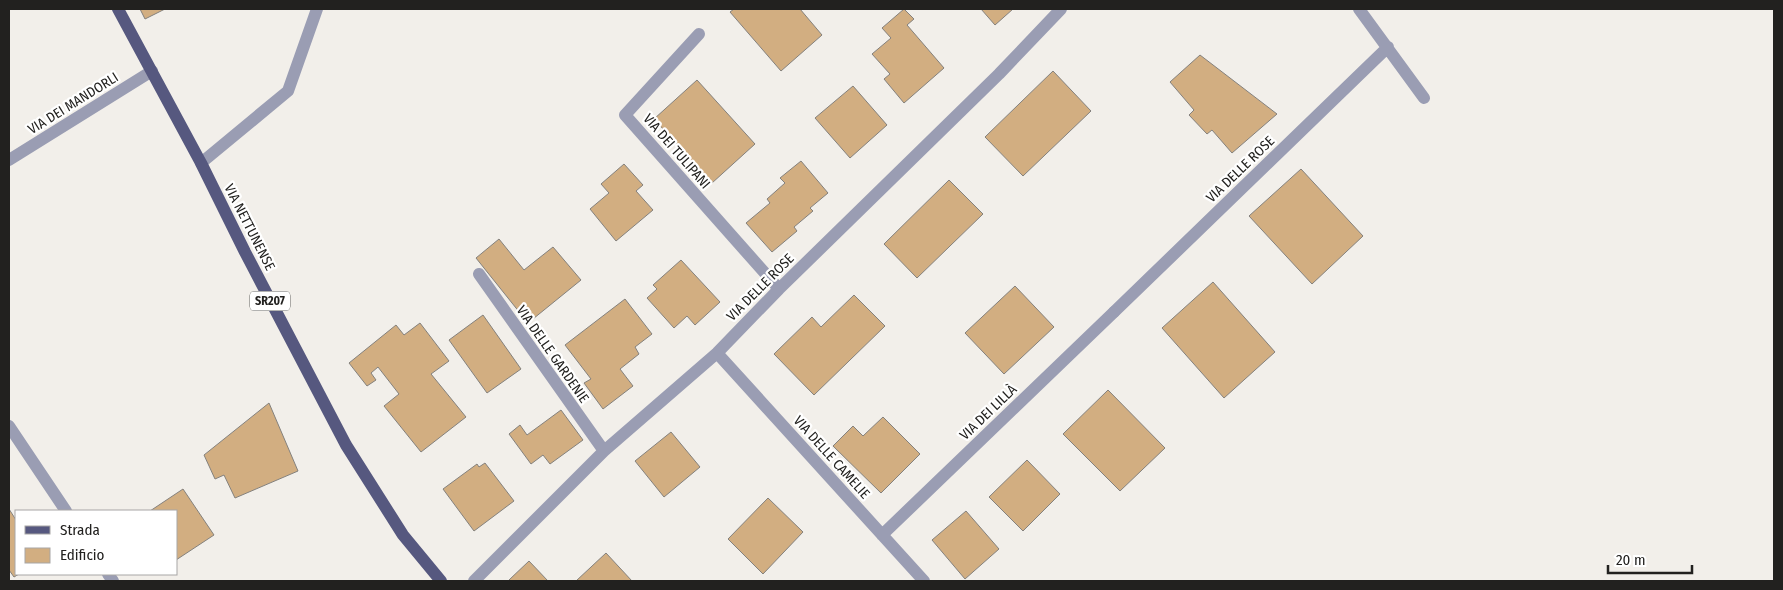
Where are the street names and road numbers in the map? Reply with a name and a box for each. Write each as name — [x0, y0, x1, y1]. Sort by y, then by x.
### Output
street label: VIA DEI MANDORLI — [25, 69, 122, 138]
street label: VIA DEI TULIPANI — [639, 110, 714, 192]
street label: VIA DELLE ROSE — [1203, 132, 1278, 206]
street label: VIA NETTUNENSE — [220, 181, 279, 274]
street label: VIA DELLE ROSE — [723, 250, 798, 325]
road number: SR207 — [250, 292, 290, 310]
street label: VIA DELLE GARDENIE — [513, 302, 593, 407]
street label: VIA DEI LILLÀ — [956, 380, 1021, 444]
street label: VIA DELLE CAMELIE — [790, 412, 874, 503]

